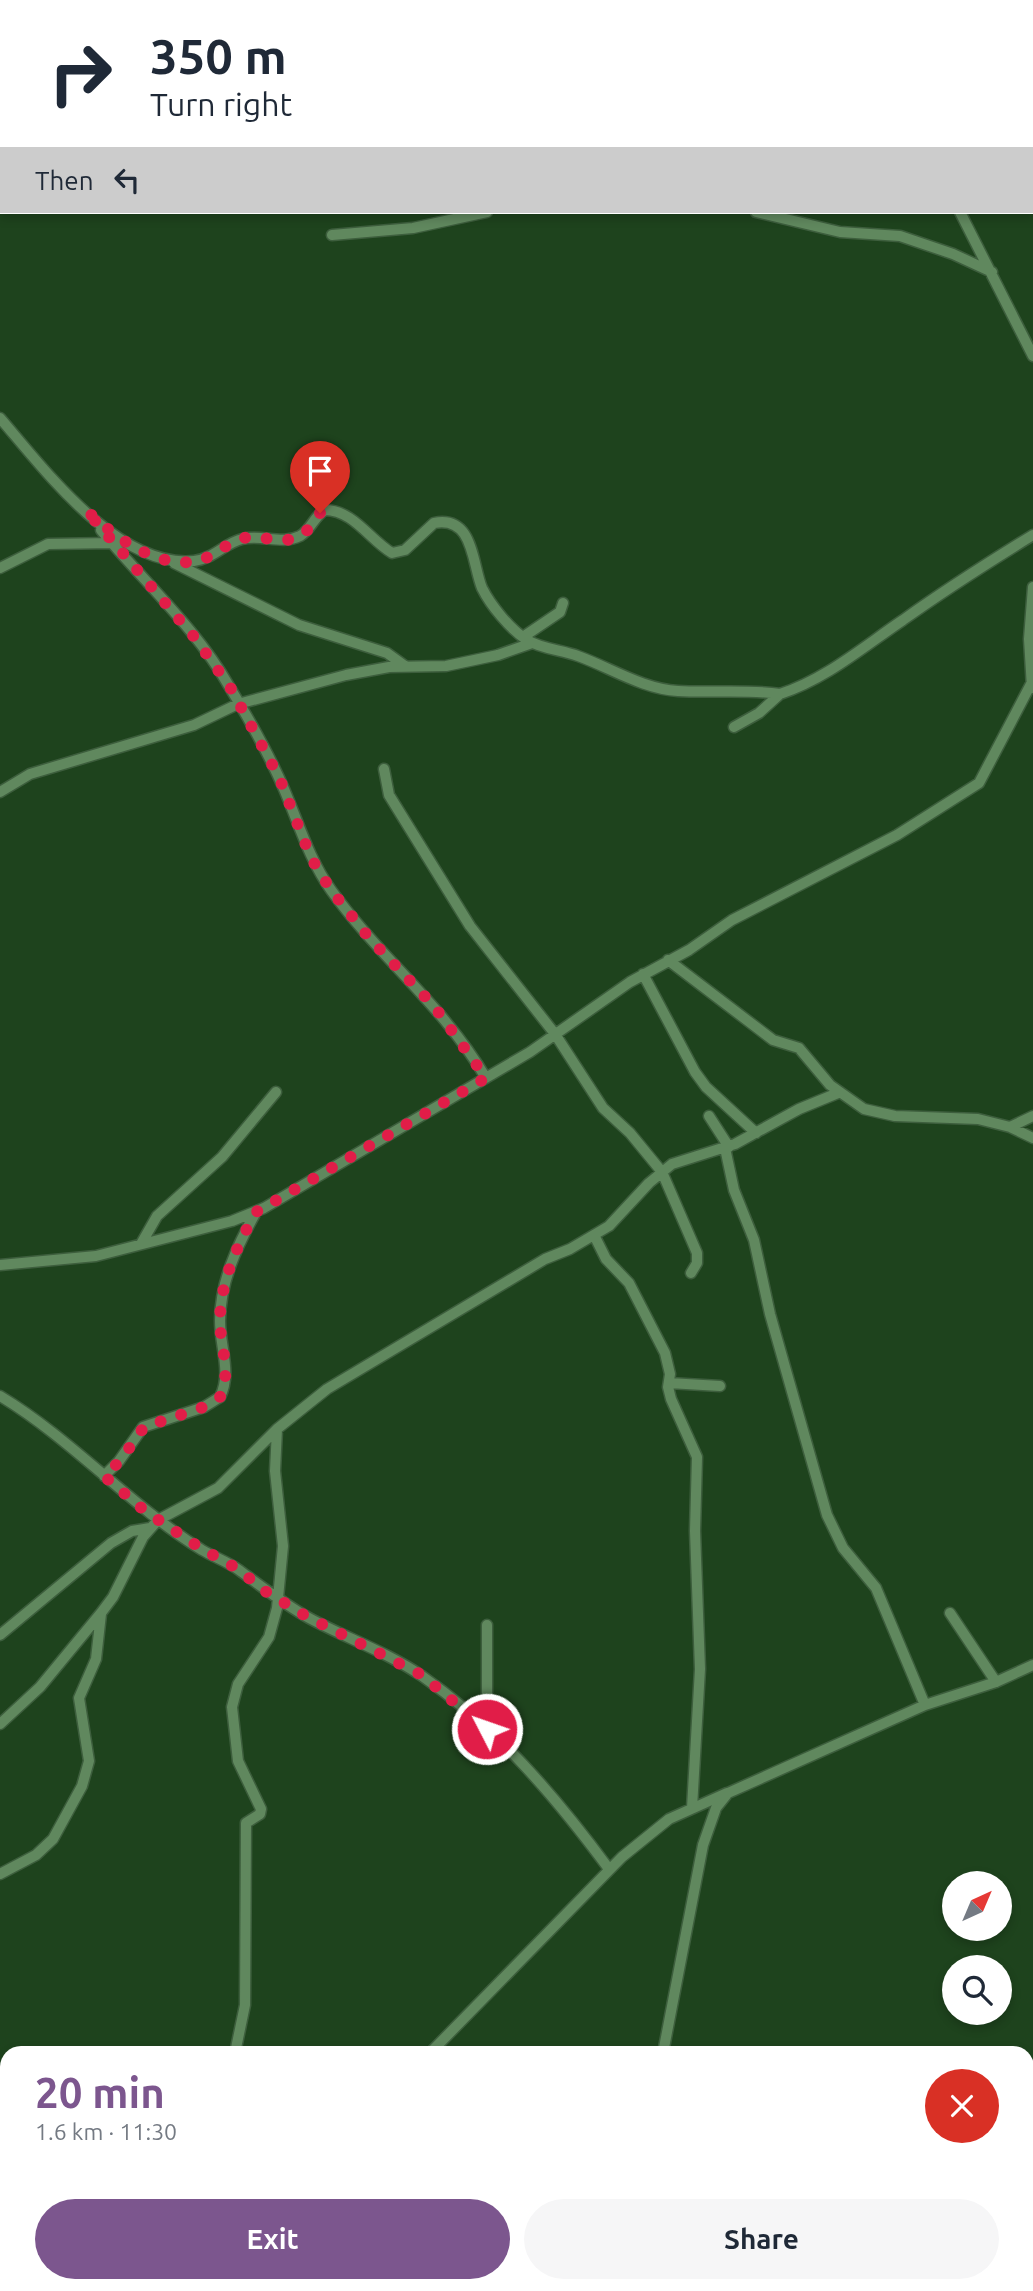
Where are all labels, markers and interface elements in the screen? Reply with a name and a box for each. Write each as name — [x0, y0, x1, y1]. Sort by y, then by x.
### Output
icon: right — [35, 28, 126, 119]
text: 350 m — [150, 28, 287, 83]
text: Turn right — [150, 86, 292, 122]
icon: left — [108, 161, 146, 199]
text: Then — [35, 166, 94, 195]
pin — [290, 441, 350, 513]
icon: arrive — [301, 452, 339, 490]
position arrow — [450, 1692, 524, 1766]
north arrow — [942, 1871, 1012, 1941]
map controls — [942, 1871, 1012, 2025]
button: search — [942, 1955, 1012, 2025]
text: 20 min — [35, 2069, 165, 2116]
button: close — [925, 2069, 999, 2143]
text: 1.6 km · 11:30 — [35, 2119, 177, 2144]
button: Exit — [35, 2199, 510, 2279]
button: Share — [524, 2199, 999, 2279]

